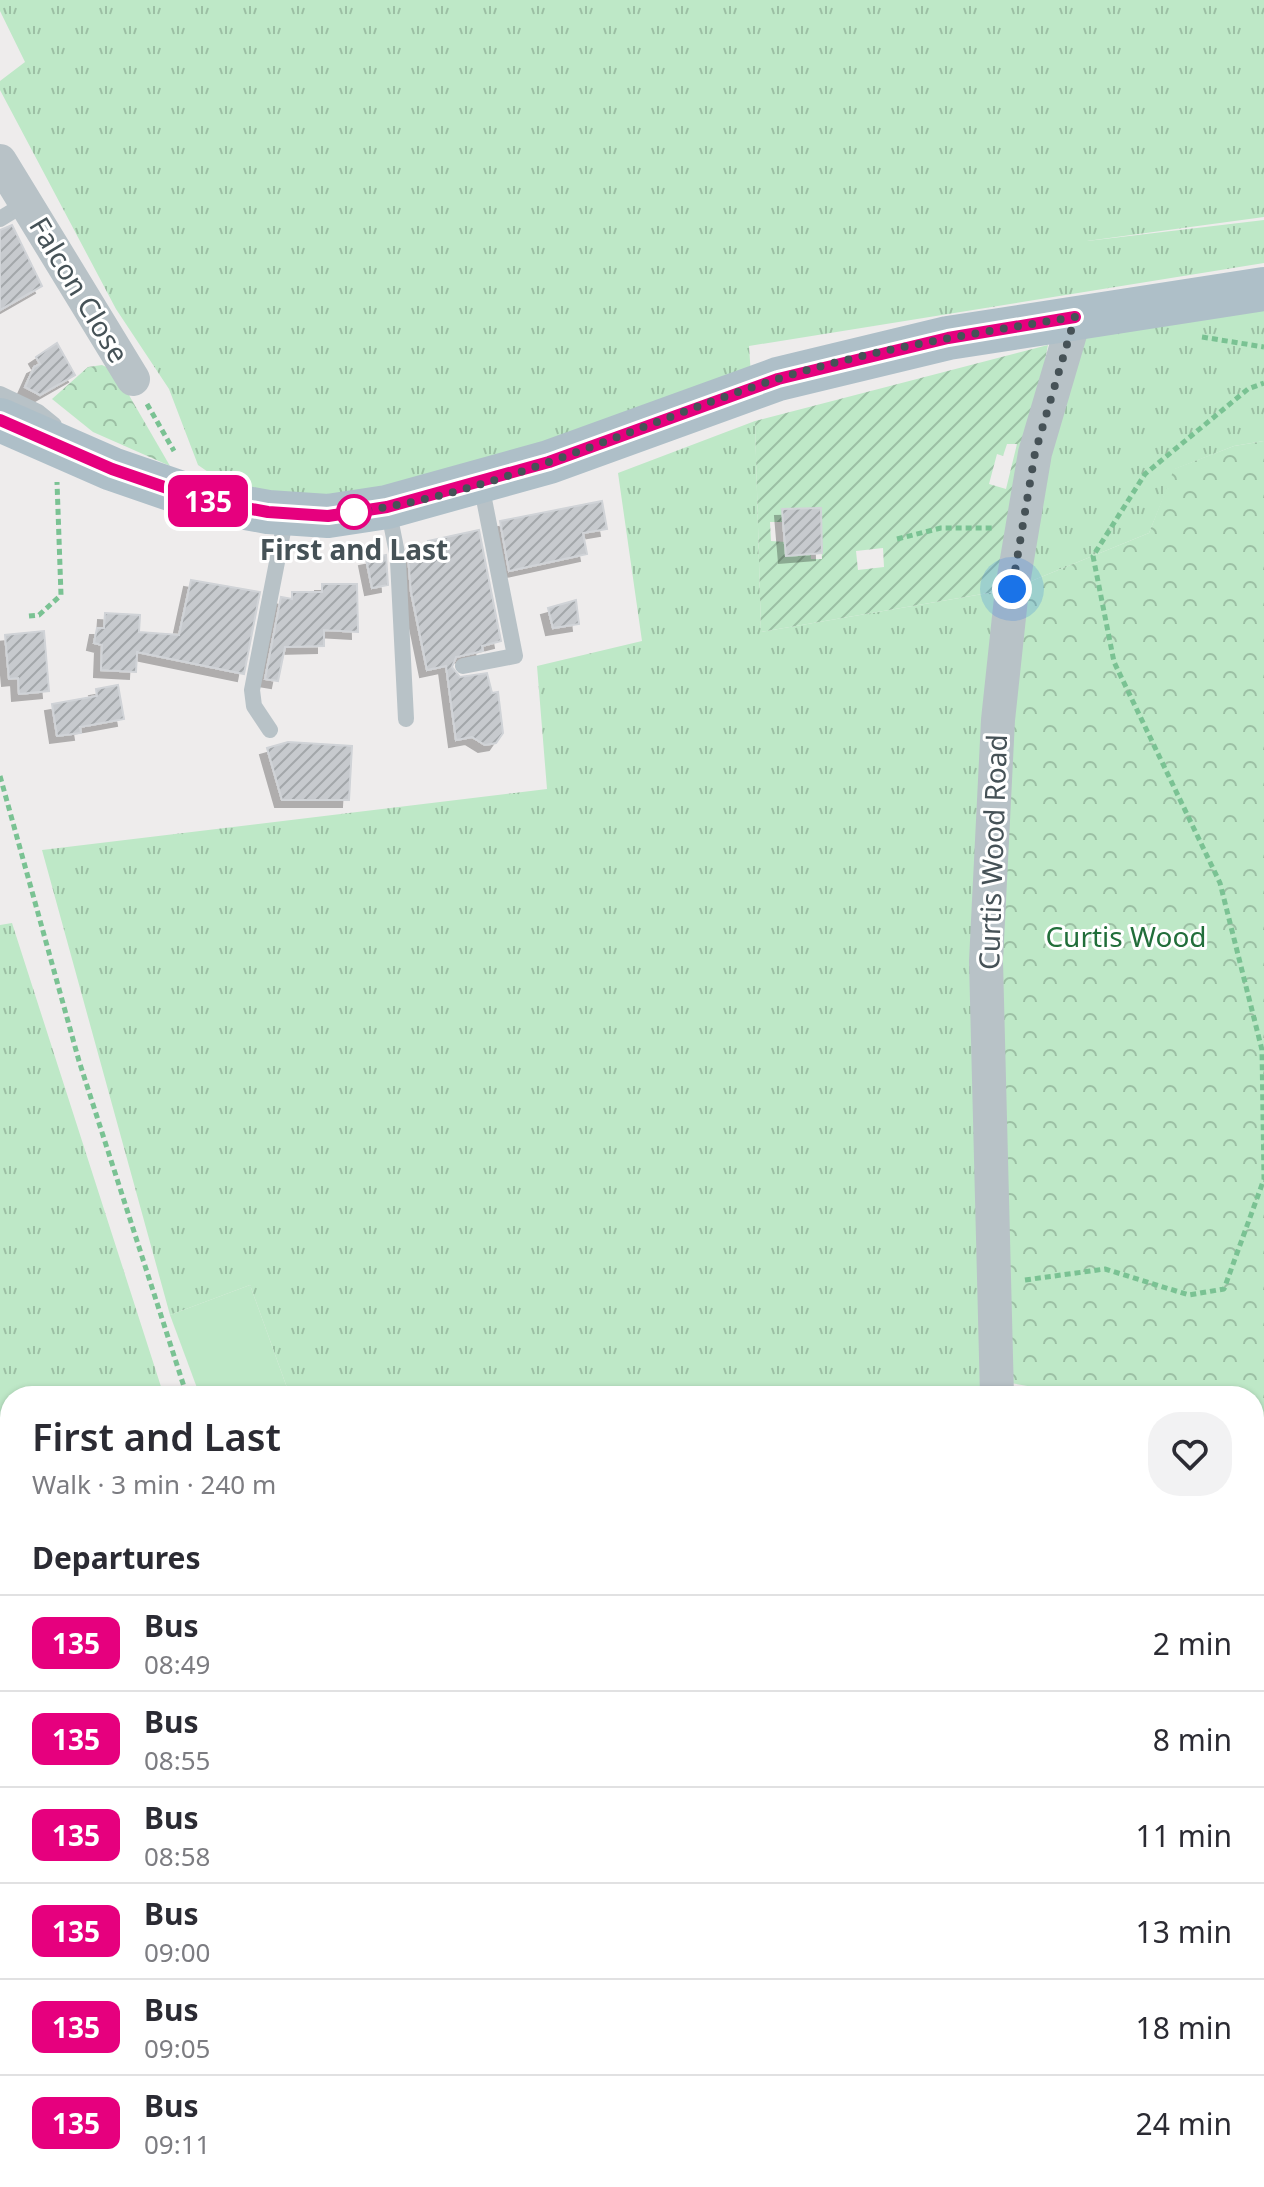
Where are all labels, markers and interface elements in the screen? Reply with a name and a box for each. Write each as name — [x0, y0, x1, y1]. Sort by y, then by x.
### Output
street label: Falcon Close — [21, 210, 138, 369]
line badge: 135 — [162, 475, 254, 527]
text: 135 — [184, 482, 232, 520]
marker: First and Last — [337, 495, 371, 529]
place label: First and Last — [260, 530, 448, 568]
your location — [992, 569, 1032, 609]
street label: Curtis Wood Road — [969, 734, 1015, 970]
park label: Curtis Wood — [1045, 917, 1207, 955]
text: First and Last — [32, 1410, 281, 1462]
button: heart — [1148, 1412, 1232, 1496]
text: Walk · 3 min · 240 m — [32, 1466, 276, 1502]
text: Departures — [32, 1537, 201, 1578]
text: Bus — [144, 1605, 199, 1646]
text: 2 min — [1153, 1623, 1232, 1664]
text: 135 — [52, 1624, 100, 1662]
text: 08:49 — [144, 1646, 210, 1682]
text: Bus — [144, 1701, 199, 1742]
text: 8 min — [1153, 1719, 1232, 1760]
text: 135 — [52, 1720, 100, 1758]
text: 08:55 — [144, 1742, 210, 1778]
text: Bus — [144, 1797, 199, 1838]
text: 11 min — [1136, 1815, 1232, 1856]
text: 135 — [52, 1816, 100, 1854]
text: 08:58 — [144, 1838, 210, 1874]
text: Bus — [144, 1893, 199, 1934]
text: 13 min — [1136, 1911, 1232, 1952]
text: 135 — [52, 1912, 100, 1950]
text: 09:00 — [144, 1934, 210, 1970]
text: Bus — [144, 1989, 199, 2030]
text: 18 min — [1136, 2007, 1232, 2048]
text: 135 — [52, 2008, 100, 2046]
text: 09:05 — [144, 2030, 210, 2066]
text: Bus — [144, 2085, 199, 2126]
text: 24 min — [1136, 2103, 1232, 2144]
text: 135 — [52, 2104, 100, 2142]
text: 09:11 — [144, 2126, 210, 2162]

